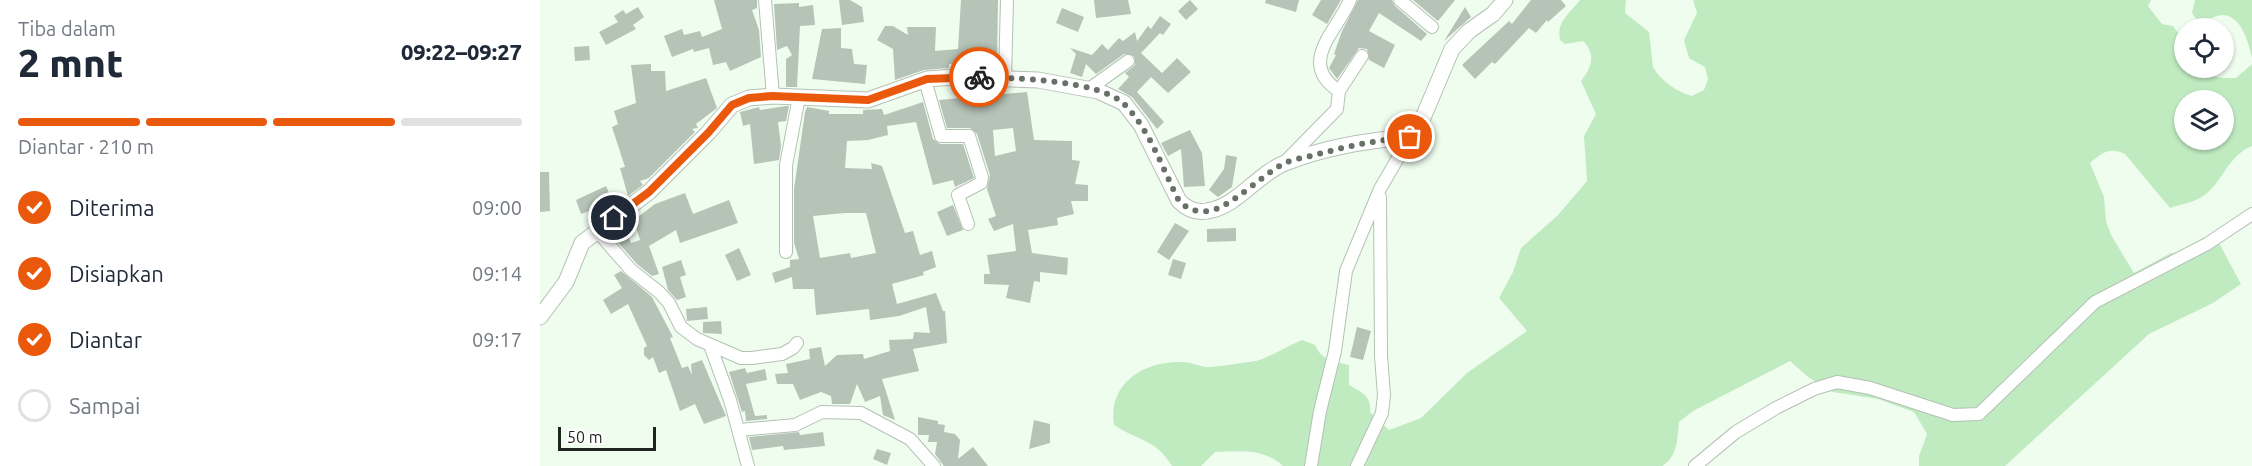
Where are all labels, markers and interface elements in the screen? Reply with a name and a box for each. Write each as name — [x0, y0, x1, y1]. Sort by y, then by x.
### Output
text: Tiba dalam — [18, 17, 116, 40]
map controls — [2174, 18, 2234, 150]
button: locate — [2174, 18, 2234, 78]
text: 09:22–09:27 — [401, 39, 522, 64]
text: 2 mnt — [18, 41, 123, 84]
courier — [949, 47, 1009, 107]
icon: bike — [963, 61, 996, 94]
button: layers — [2174, 90, 2234, 150]
pin — [1384, 111, 1435, 162]
icon: bag — [1393, 120, 1426, 153]
text: Diantar · 210 m — [18, 135, 154, 158]
icon: check — [18, 191, 51, 224]
pin — [588, 192, 639, 243]
text: Diterima — [69, 195, 155, 220]
text: 09:00 — [472, 196, 522, 219]
icon: home — [597, 201, 630, 234]
icon: check — [18, 257, 51, 290]
text: Disiapkan — [69, 261, 164, 286]
text: 09:14 — [472, 262, 522, 285]
icon: check — [18, 323, 51, 356]
text: Diantar — [69, 327, 142, 352]
text: 09:17 — [472, 328, 522, 351]
text: Sampai — [69, 393, 140, 418]
scale bar — [558, 424, 656, 452]
text: 50 m — [567, 428, 603, 446]

